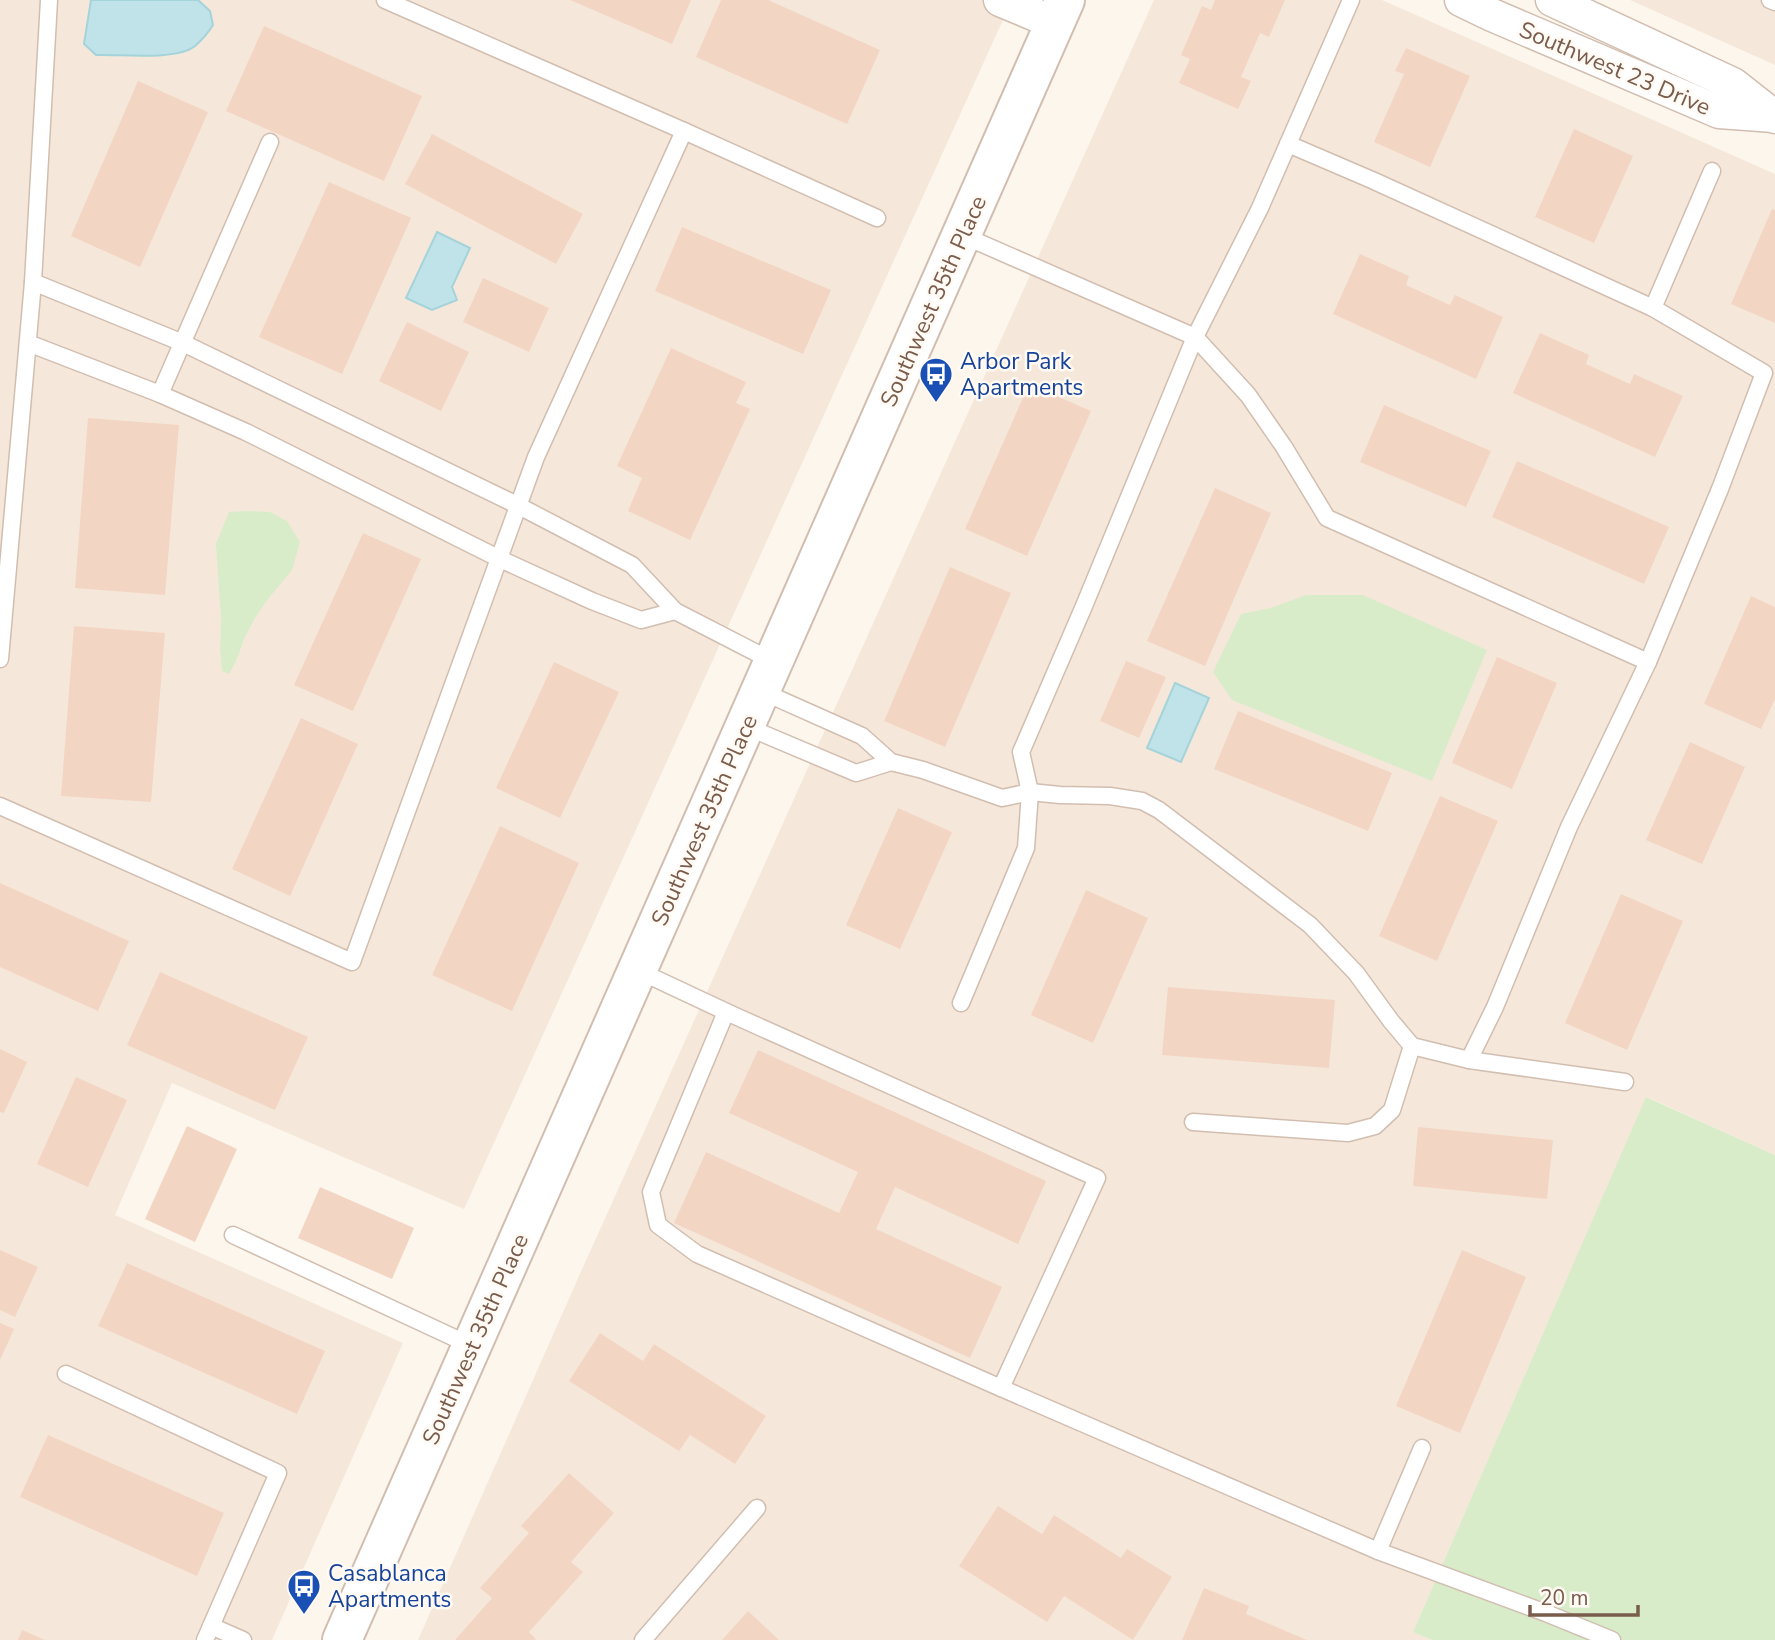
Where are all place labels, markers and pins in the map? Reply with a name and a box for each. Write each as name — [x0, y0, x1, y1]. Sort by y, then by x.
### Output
place label: Arbor Park Apartments — [960, 346, 1083, 403]
bus stop icon: Arbor Park Apartments — [917, 355, 955, 404]
place label: Casablanca Apartments — [328, 1558, 451, 1615]
bus stop icon: Casablanca Apartments — [285, 1567, 323, 1616]

